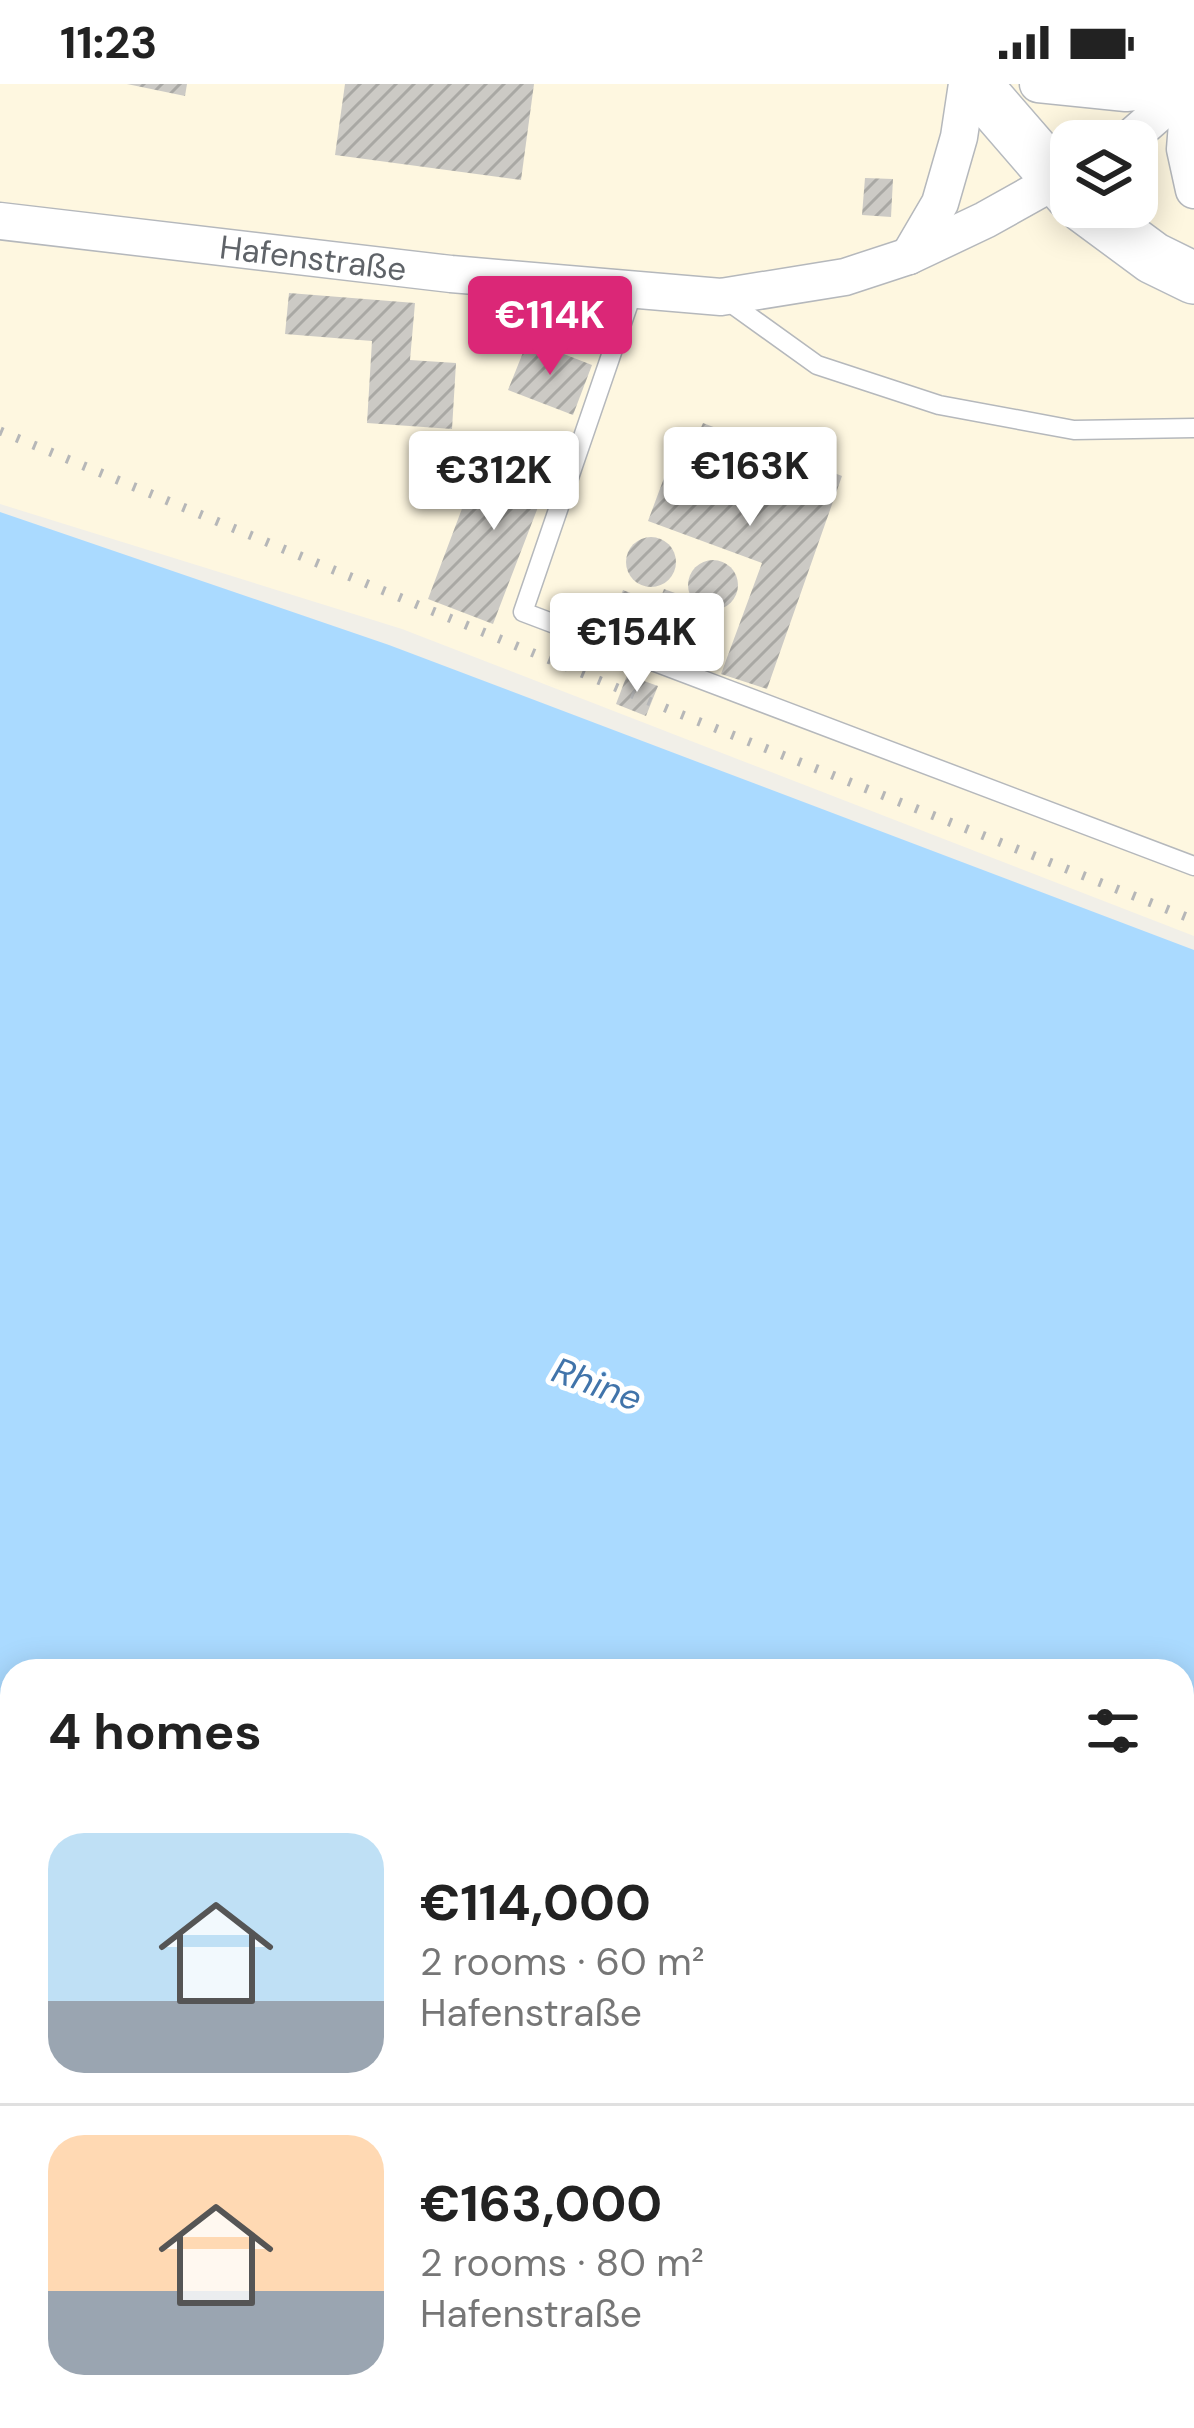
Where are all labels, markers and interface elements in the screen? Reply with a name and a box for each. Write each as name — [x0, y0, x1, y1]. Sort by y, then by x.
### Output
text: 11:23 — [60, 13, 157, 72]
map controls — [1050, 120, 1158, 228]
button: layers — [1050, 120, 1158, 228]
street label: Hafenstraße — [217, 225, 409, 291]
pin: €114K — [466, 276, 634, 378]
text: €114K — [495, 289, 605, 340]
pin: €163K — [666, 427, 834, 529]
pin: €312K — [410, 431, 578, 533]
text: €163K — [691, 440, 809, 491]
text: €312K — [436, 444, 552, 495]
pin: €154K — [553, 593, 721, 695]
text: €154K — [577, 606, 697, 657]
water label: Rhine — [546, 1346, 648, 1422]
text: 4 homes — [48, 1698, 262, 1765]
icon: filters — [1080, 1698, 1146, 1764]
text: €114,000 — [420, 1869, 651, 1936]
icon: home — [144, 1881, 288, 2025]
text: 2 rooms · 60 m² — [420, 1936, 705, 1987]
text: Hafenstraße — [420, 1987, 642, 2038]
text: €163,000 — [420, 2170, 662, 2237]
icon: home — [144, 2183, 288, 2327]
text: 2 rooms · 80 m² — [420, 2237, 704, 2288]
text: Hafenstraße — [420, 2288, 642, 2339]

